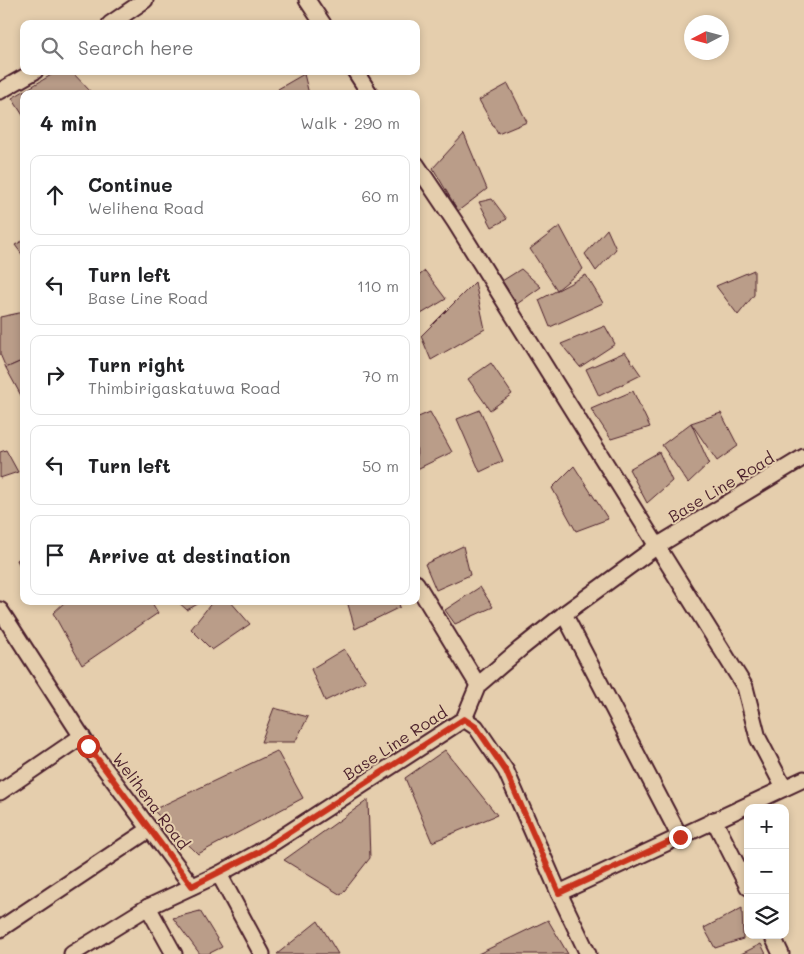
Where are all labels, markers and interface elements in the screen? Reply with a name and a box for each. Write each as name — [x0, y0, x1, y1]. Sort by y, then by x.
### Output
north arrow — [684, 15, 729, 60]
search box — [20, 20, 420, 75]
icon: search — [38, 34, 66, 62]
text: Search here — [78, 35, 194, 60]
text: 4 min — [40, 109, 97, 136]
text: Walk · 290 m — [300, 112, 400, 133]
text: Continue — [88, 172, 173, 197]
icon: ahead — [41, 181, 69, 209]
text: 60 m — [362, 185, 399, 206]
text: Welihena Road — [88, 197, 204, 218]
text: Turn left — [88, 262, 171, 287]
icon: left — [41, 271, 69, 299]
text: 110 m — [357, 275, 399, 296]
text: Base Line Road — [88, 287, 208, 308]
text: Turn right — [88, 352, 185, 377]
icon: right — [41, 361, 69, 389]
text: 70 m — [362, 365, 399, 386]
text: Thimbirigaskatuwa Road — [88, 377, 280, 398]
street label: Base Line Road — [664, 447, 777, 526]
icon: left — [41, 451, 69, 479]
text: Turn left — [88, 453, 171, 478]
text: 50 m — [362, 455, 399, 476]
icon: arrive — [41, 541, 69, 569]
text: Arrive at destination — [88, 543, 291, 568]
street label: Base Line Road — [339, 701, 451, 784]
route start — [77, 735, 100, 758]
street label: Welihena Road — [108, 748, 195, 853]
map controls — [744, 804, 789, 939]
button: + — [744, 804, 789, 849]
route end — [669, 826, 692, 849]
button: − — [744, 849, 789, 894]
button: layers — [744, 894, 789, 939]

